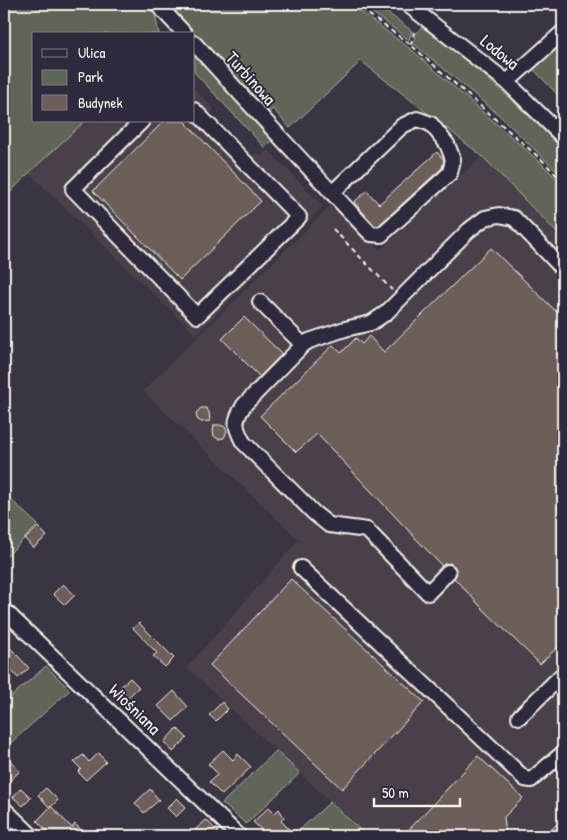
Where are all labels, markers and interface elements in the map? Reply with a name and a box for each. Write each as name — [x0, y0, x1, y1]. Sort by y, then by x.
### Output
street label: Lodowa — [475, 29, 525, 75]
legend — [32, 32, 195, 122]
text: Ulica — [78, 42, 105, 63]
street label: Turbinowa — [220, 46, 282, 110]
text: Park — [78, 66, 103, 87]
text: Budynek — [78, 92, 123, 113]
street label: Wiośniana — [103, 678, 167, 740]
scale bar — [374, 775, 461, 807]
text: 50 m — [382, 782, 409, 803]

